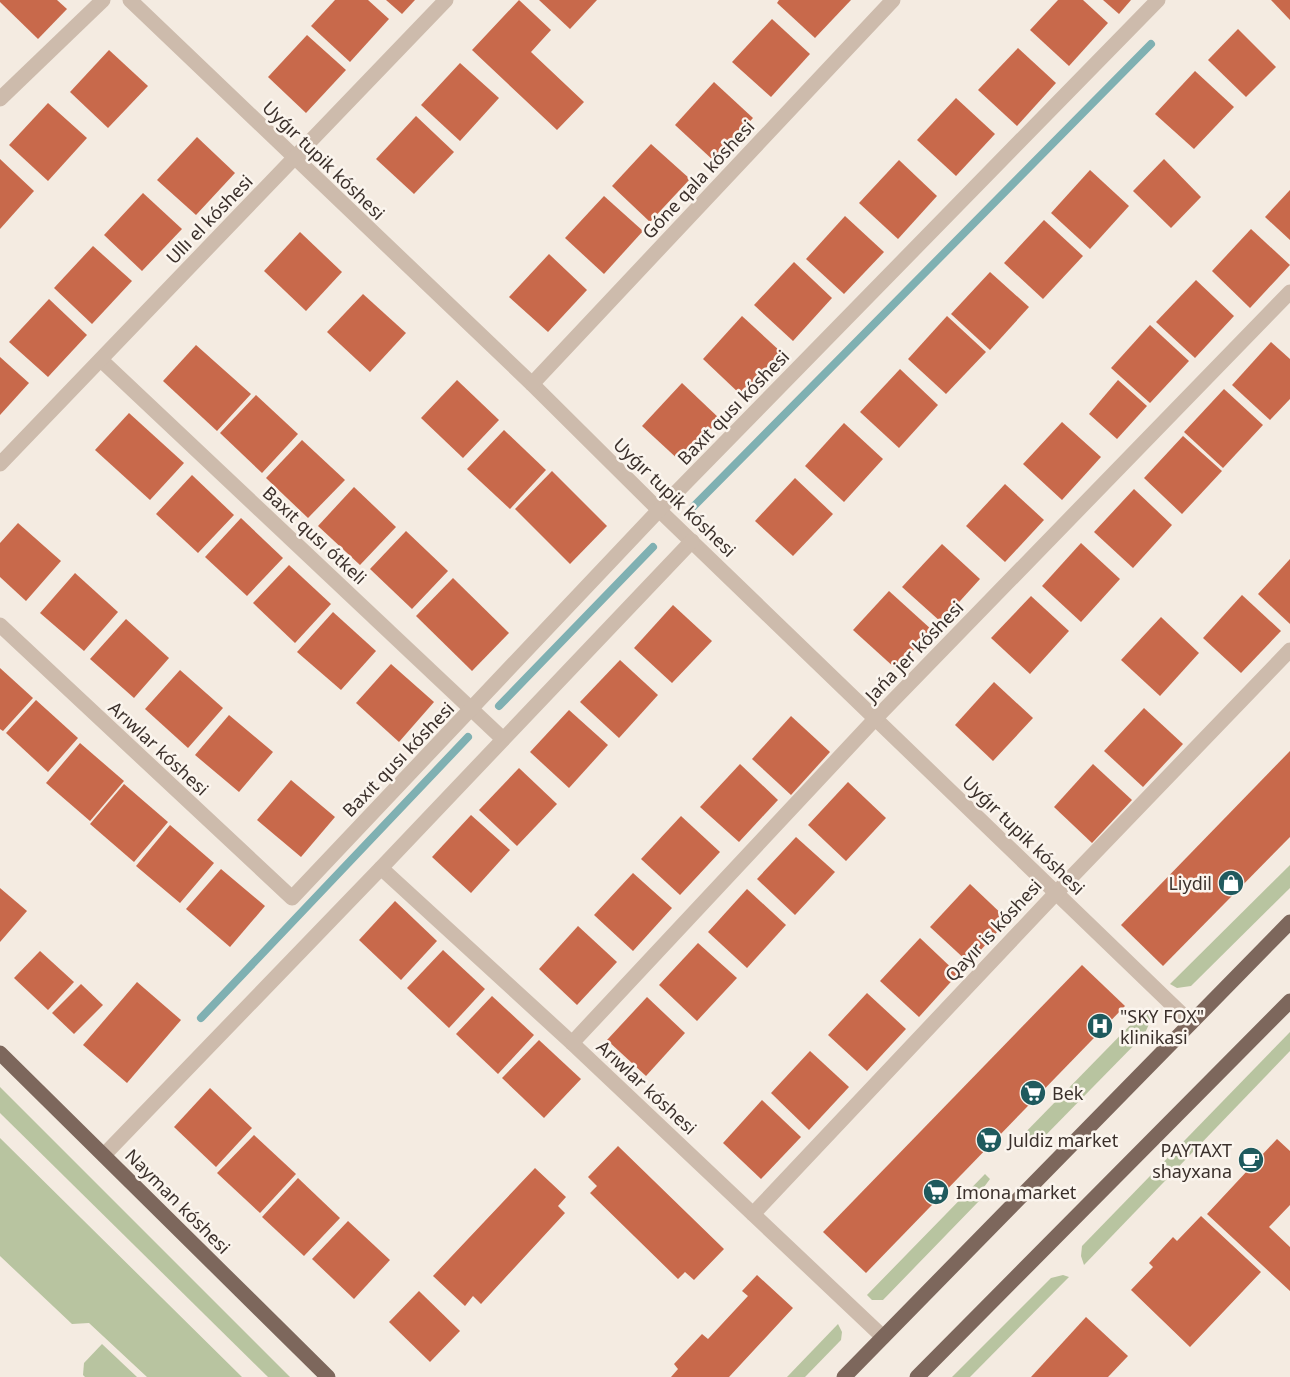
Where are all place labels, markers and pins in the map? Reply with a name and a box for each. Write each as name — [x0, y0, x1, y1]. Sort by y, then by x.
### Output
shop icon: Liydil — [1216, 868, 1246, 898]
place label: Liydil — [1168, 871, 1212, 895]
place label: "SKY FOX" klinikasi — [1120, 1004, 1204, 1049]
hospital icon: "SKY FOX" klinikasi — [1085, 1011, 1115, 1041]
supermarket icon: Bek — [1018, 1078, 1048, 1108]
place label: Bek — [1052, 1081, 1084, 1105]
supermarket icon: Juldiz market — [974, 1125, 1004, 1155]
place label: Juldiz market — [1006, 1128, 1119, 1152]
place label: PAYTAXT shayxana — [1152, 1138, 1232, 1183]
cafe icon: PAYTAXT shayxana — [1236, 1145, 1266, 1175]
supermarket icon: Imona market — [921, 1177, 951, 1207]
place label: Imona market — [956, 1180, 1077, 1204]

